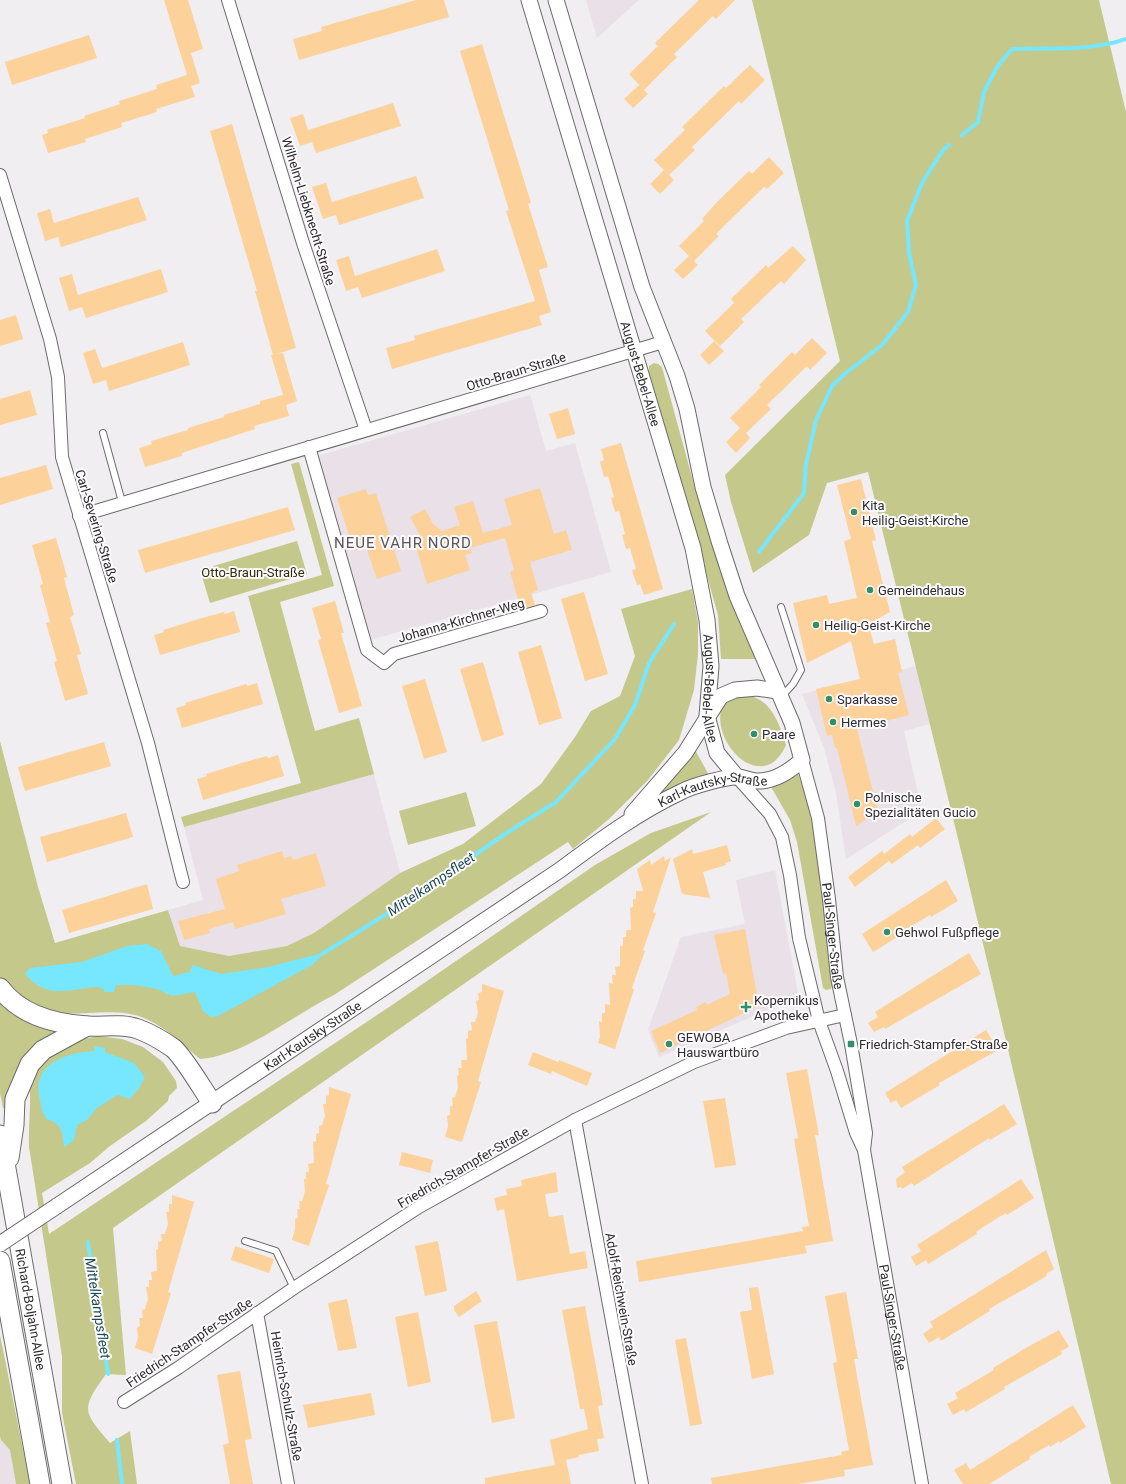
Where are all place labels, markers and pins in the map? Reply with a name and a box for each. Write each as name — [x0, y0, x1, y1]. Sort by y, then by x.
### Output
place label: Kita Heilig-Geist-Kirche — [862, 498, 969, 528]
marker: Kita Heilig-Geist-Kirche — [849, 507, 859, 517]
place label: Gemeindehaus — [878, 583, 965, 598]
marker: Gemeindehaus — [865, 585, 875, 595]
place label: Heilig-Geist-Kirche — [824, 618, 931, 633]
marker: Heilig-Geist-Kirche — [811, 620, 821, 630]
place label: Sparkasse — [837, 692, 898, 707]
marker: Sparkasse — [824, 694, 834, 704]
place label: Hermes — [841, 715, 887, 730]
marker: Hermes — [828, 717, 838, 727]
place label: Paare — [762, 727, 796, 742]
marker: Paare — [749, 729, 759, 739]
place label: Polnische Spezialitäten Gucio — [865, 790, 976, 820]
marker: Polnische Spezialitäten Gucio — [852, 799, 862, 809]
place label: Gehwol Fußpflege — [895, 925, 999, 940]
marker: Gehwol Fußpflege — [882, 927, 892, 937]
place label: Kopernikus Apotheke — [754, 993, 819, 1023]
marker: Kopernikus Apotheke — [741, 1002, 751, 1012]
place label: GEWOBA Hauswartbüro — [677, 1030, 759, 1060]
place label: Friedrich-Stampfer-Straße — [859, 1037, 1008, 1052]
marker: GEWOBA Hauswartbüro — [664, 1039, 674, 1049]
marker: Friedrich-Stampfer-Straße — [846, 1039, 856, 1049]

